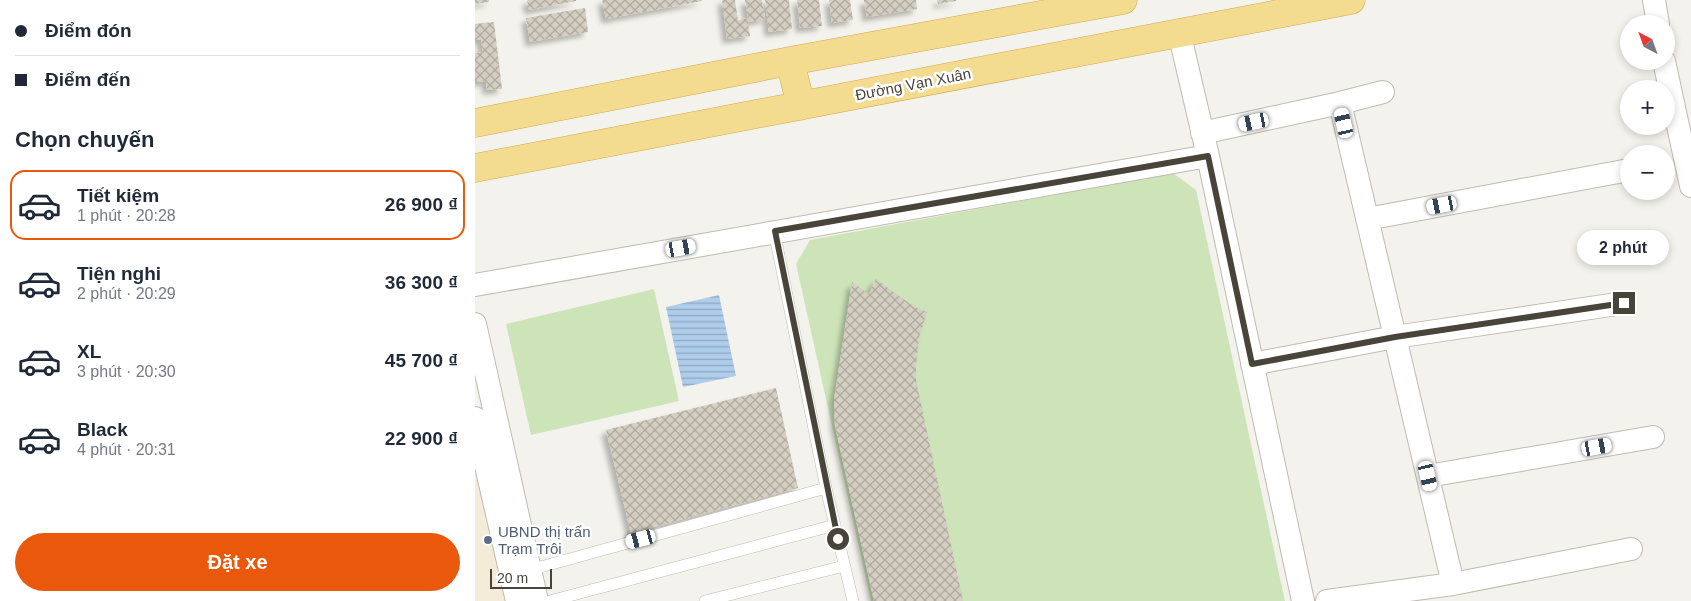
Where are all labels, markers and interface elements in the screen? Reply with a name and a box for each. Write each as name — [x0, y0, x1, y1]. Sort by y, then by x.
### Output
north arrow — [1620, 15, 1675, 70]
map controls — [1620, 15, 1675, 200]
text: Điểm đón — [45, 20, 132, 41]
street label: Đường Vạn Xuân — [854, 64, 972, 104]
text: Điểm đến — [45, 69, 131, 90]
button: + — [1620, 80, 1675, 135]
car — [1333, 107, 1354, 139]
car — [1237, 112, 1270, 132]
text: Chọn chuyến — [15, 127, 154, 152]
button: − — [1620, 145, 1675, 200]
icon: car — [17, 183, 62, 228]
text: Tiết kiệm — [77, 185, 159, 206]
text: 26 900 ₫ — [385, 194, 458, 215]
car — [1425, 195, 1458, 215]
text: 1 phút · 20:28 — [77, 207, 176, 224]
callout: 2 phút — [1578, 230, 1670, 266]
car — [664, 238, 697, 258]
text: 2 phút — [1599, 239, 1647, 256]
icon: car — [17, 261, 62, 306]
text: Tiện nghi — [77, 263, 161, 284]
text: 36 300 ₫ — [385, 272, 458, 293]
text: 2 phút · 20:29 — [77, 285, 176, 302]
route end — [1613, 292, 1635, 314]
icon: car — [17, 339, 62, 384]
text: XL — [77, 341, 101, 362]
text: 45 700 ₫ — [385, 350, 458, 371]
text: 3 phút · 20:30 — [77, 363, 176, 380]
icon: car — [17, 417, 62, 462]
text: Black — [77, 419, 128, 440]
text: 22 900 ₫ — [385, 428, 458, 449]
car — [1580, 437, 1613, 457]
text: 4 phút · 20:31 — [77, 441, 176, 458]
car — [1417, 460, 1438, 492]
place label: UBND thị trấn Trạm Trôi — [498, 523, 591, 557]
car — [624, 528, 657, 550]
route start — [827, 528, 849, 550]
button: Đặt xe — [15, 533, 460, 591]
marker: UBND thị trấn Trạm Trôi — [482, 534, 494, 546]
scale bar — [490, 566, 553, 589]
text: 20 m — [497, 570, 528, 586]

